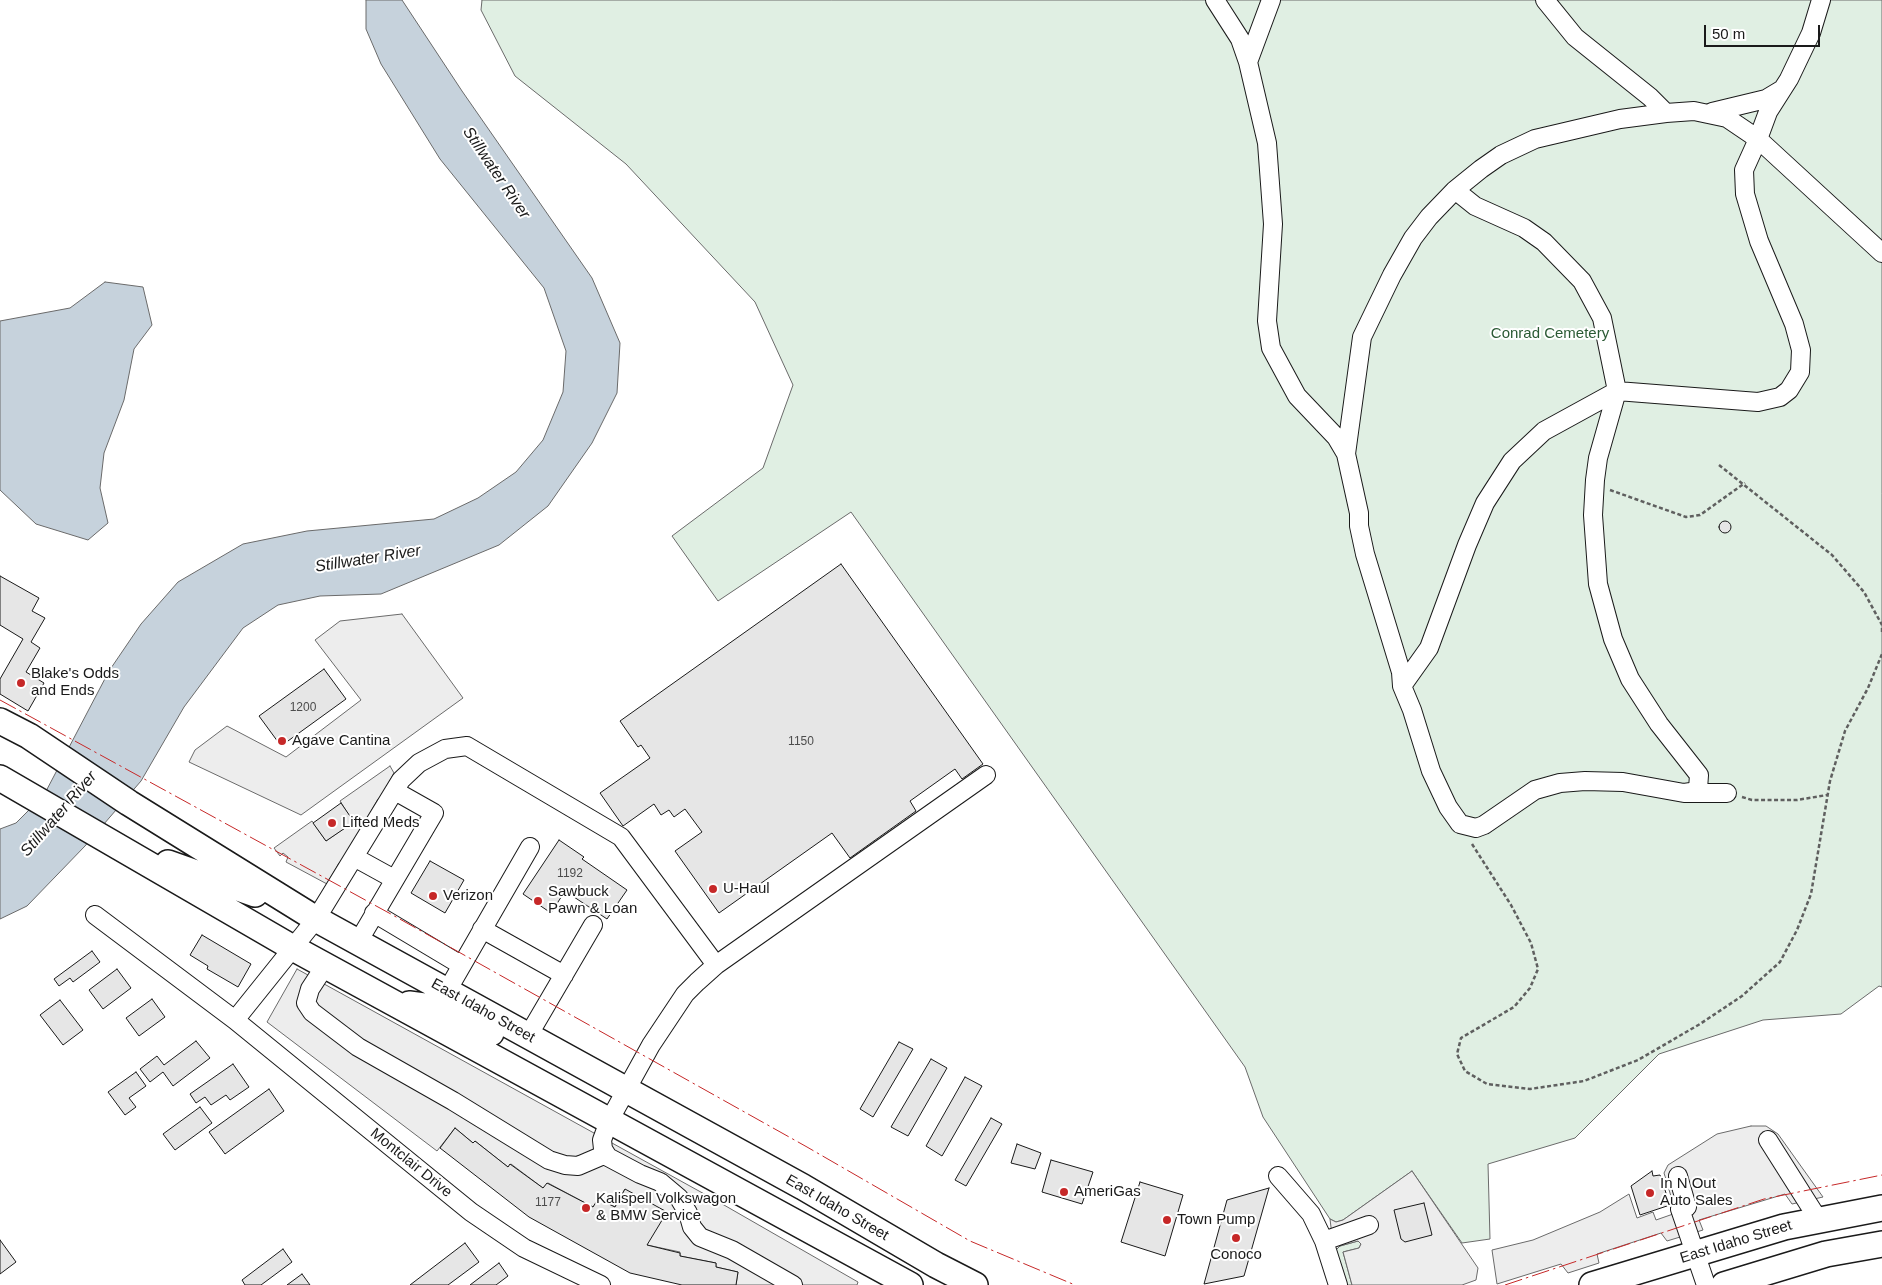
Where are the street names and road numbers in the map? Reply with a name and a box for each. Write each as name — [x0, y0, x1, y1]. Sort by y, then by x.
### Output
street label: East Idaho Street — [428, 975, 538, 1047]
street label: Montclair Drive — [366, 1125, 456, 1201]
street label: East Idaho Street — [782, 1171, 892, 1245]
street label: East Idaho Street — [1678, 1216, 1794, 1268]

